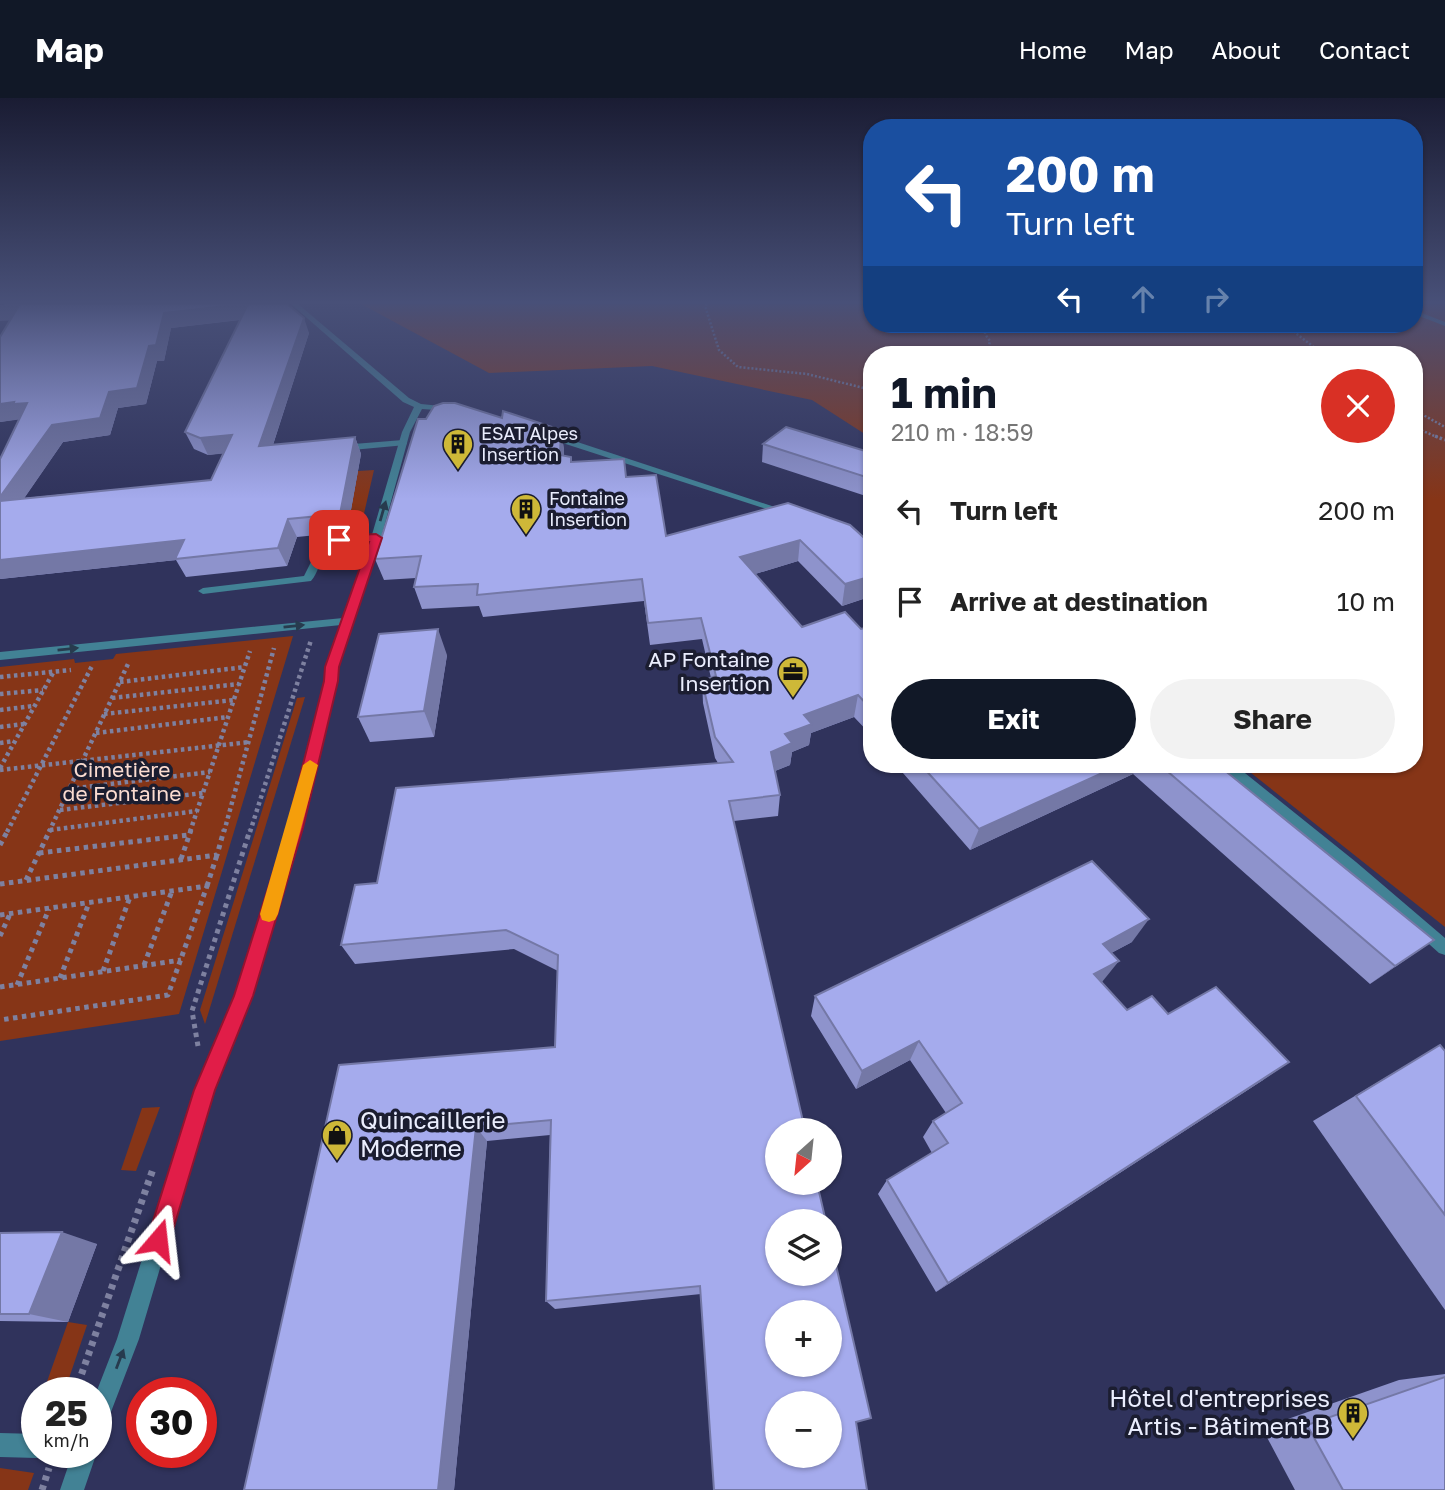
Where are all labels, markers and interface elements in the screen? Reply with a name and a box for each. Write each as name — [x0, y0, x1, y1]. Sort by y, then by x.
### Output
text: Map — [35, 30, 104, 69]
text: Home — [1019, 35, 1087, 64]
text: Map — [1125, 35, 1174, 64]
text: About — [1212, 35, 1281, 64]
text: Contact — [1319, 35, 1410, 64]
text: 200 m — [1006, 144, 1155, 203]
icon: left — [891, 147, 982, 238]
text: Turn left — [1006, 204, 1135, 242]
icon: left — [1051, 280, 1089, 318]
icon: ahead — [1124, 280, 1162, 318]
icon: right — [1197, 280, 1235, 318]
text: 1 min — [891, 367, 997, 417]
button: close — [1321, 369, 1395, 443]
text: 210 m · 18:59 — [891, 418, 1034, 446]
place label: ESAT Alpes Insertion — [481, 422, 578, 465]
building icon: ESAT Alpes Insertion — [441, 427, 475, 471]
place label: Fontaine Insertion — [549, 487, 627, 530]
building icon: Fontaine Insertion — [509, 492, 543, 536]
icon: left — [891, 492, 929, 530]
text: Turn left — [950, 495, 1058, 526]
text: 200 m — [1318, 495, 1395, 526]
one-way arrow — [379, 500, 389, 521]
pin — [309, 510, 369, 570]
icon: arrive — [320, 521, 358, 559]
icon: arrive — [891, 583, 929, 621]
text: Arrive at destination — [950, 586, 1208, 617]
text: 10 m — [1337, 586, 1395, 617]
one-way arrow — [283, 621, 305, 632]
one-way arrow — [57, 643, 79, 654]
place label: AP Fontaine Insertion — [648, 646, 770, 696]
office icon: AP Fontaine Insertion — [776, 655, 810, 699]
button: Exit — [891, 679, 1136, 759]
button: Share — [1150, 679, 1395, 759]
park label: Cimetière de Fontaine — [63, 756, 181, 806]
place label: Quincaillerie Moderne — [360, 1105, 505, 1162]
shop icon: Quincaillerie Moderne — [320, 1118, 354, 1162]
north arrow — [765, 1118, 842, 1195]
map controls — [765, 1118, 842, 1468]
position arrow — [121, 1203, 195, 1277]
button: layers — [765, 1209, 842, 1286]
button: + — [765, 1300, 842, 1377]
one-way arrow — [115, 1348, 126, 1369]
speed limit sign: 30 — [126, 1377, 217, 1468]
place label: Hôtel d'entreprises Artis - Bâtiment B — [1109, 1383, 1330, 1440]
button: − — [765, 1391, 842, 1468]
text: 25 — [45, 1392, 88, 1434]
building icon: Hôtel d'entreprises Artis - Bâtiment B — [1336, 1396, 1370, 1440]
text: km/h — [44, 1429, 89, 1451]

